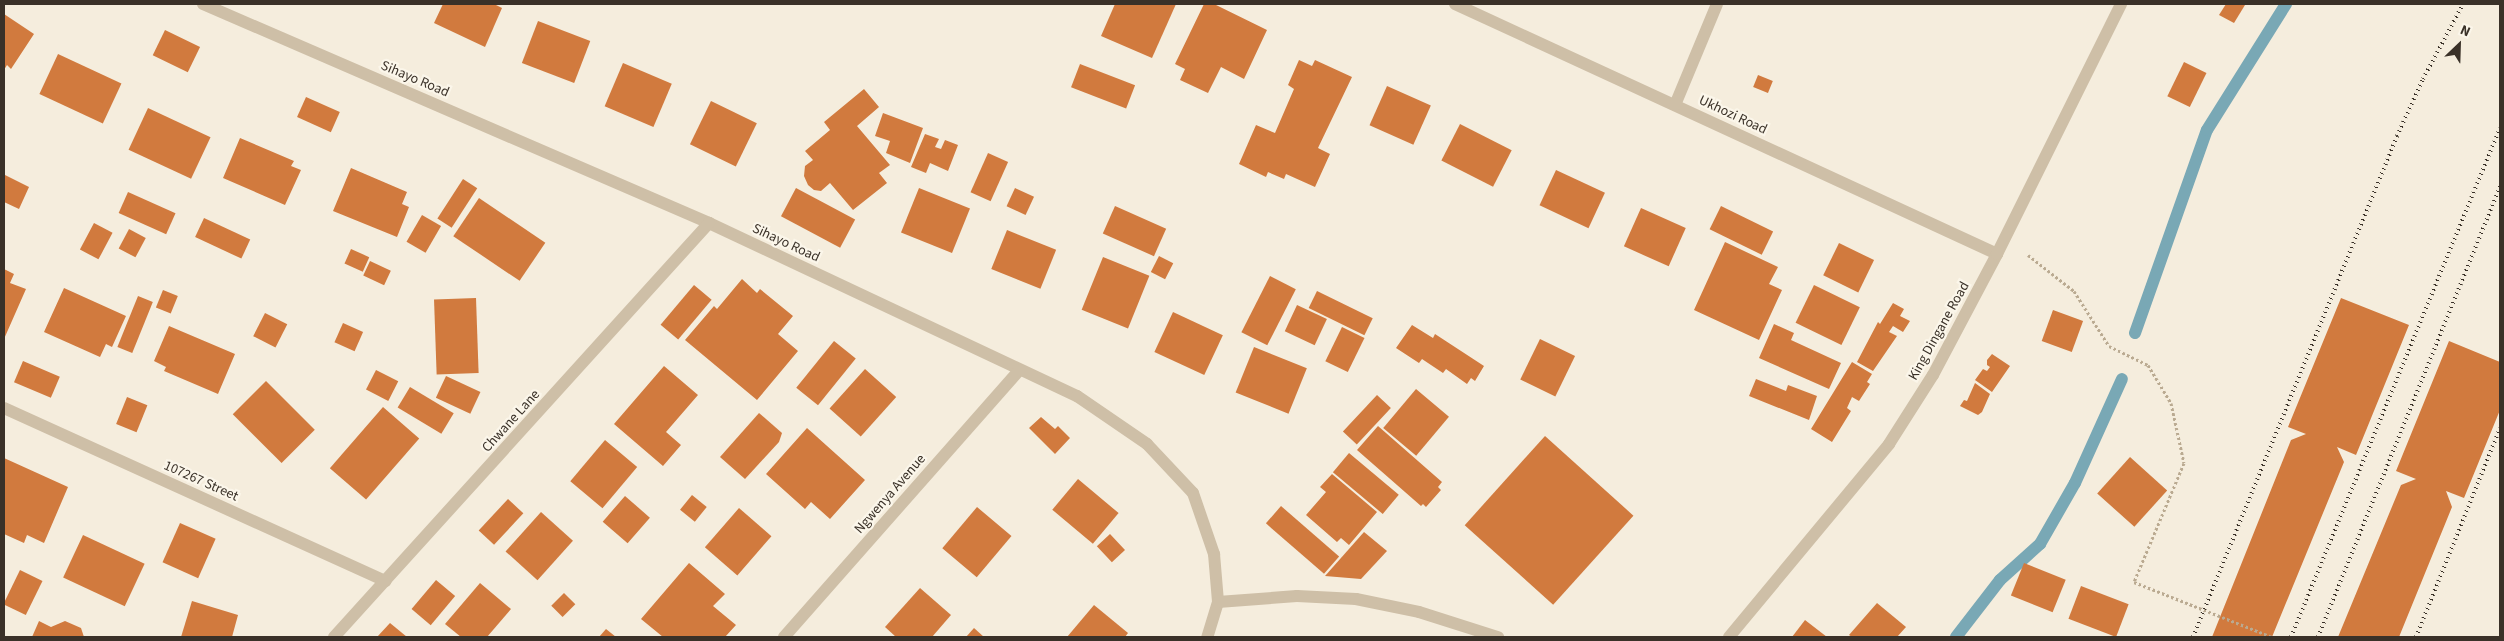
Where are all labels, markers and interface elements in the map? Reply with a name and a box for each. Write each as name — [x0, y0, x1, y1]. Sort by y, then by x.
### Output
north arrow — [2434, 20, 2484, 70]
text: N — [2457, 20, 2473, 42]
street label: Sihayo Road — [378, 57, 452, 101]
street label: Ukhozi Road — [1696, 92, 1770, 138]
street label: Sihayo Road — [750, 220, 822, 266]
street label: King Dingane Road — [1905, 279, 1973, 383]
street label: Chwane Lane — [479, 386, 543, 456]
street label: Ngwenya Avenue — [851, 451, 929, 537]
street label: 107267 Street — [161, 457, 241, 505]

